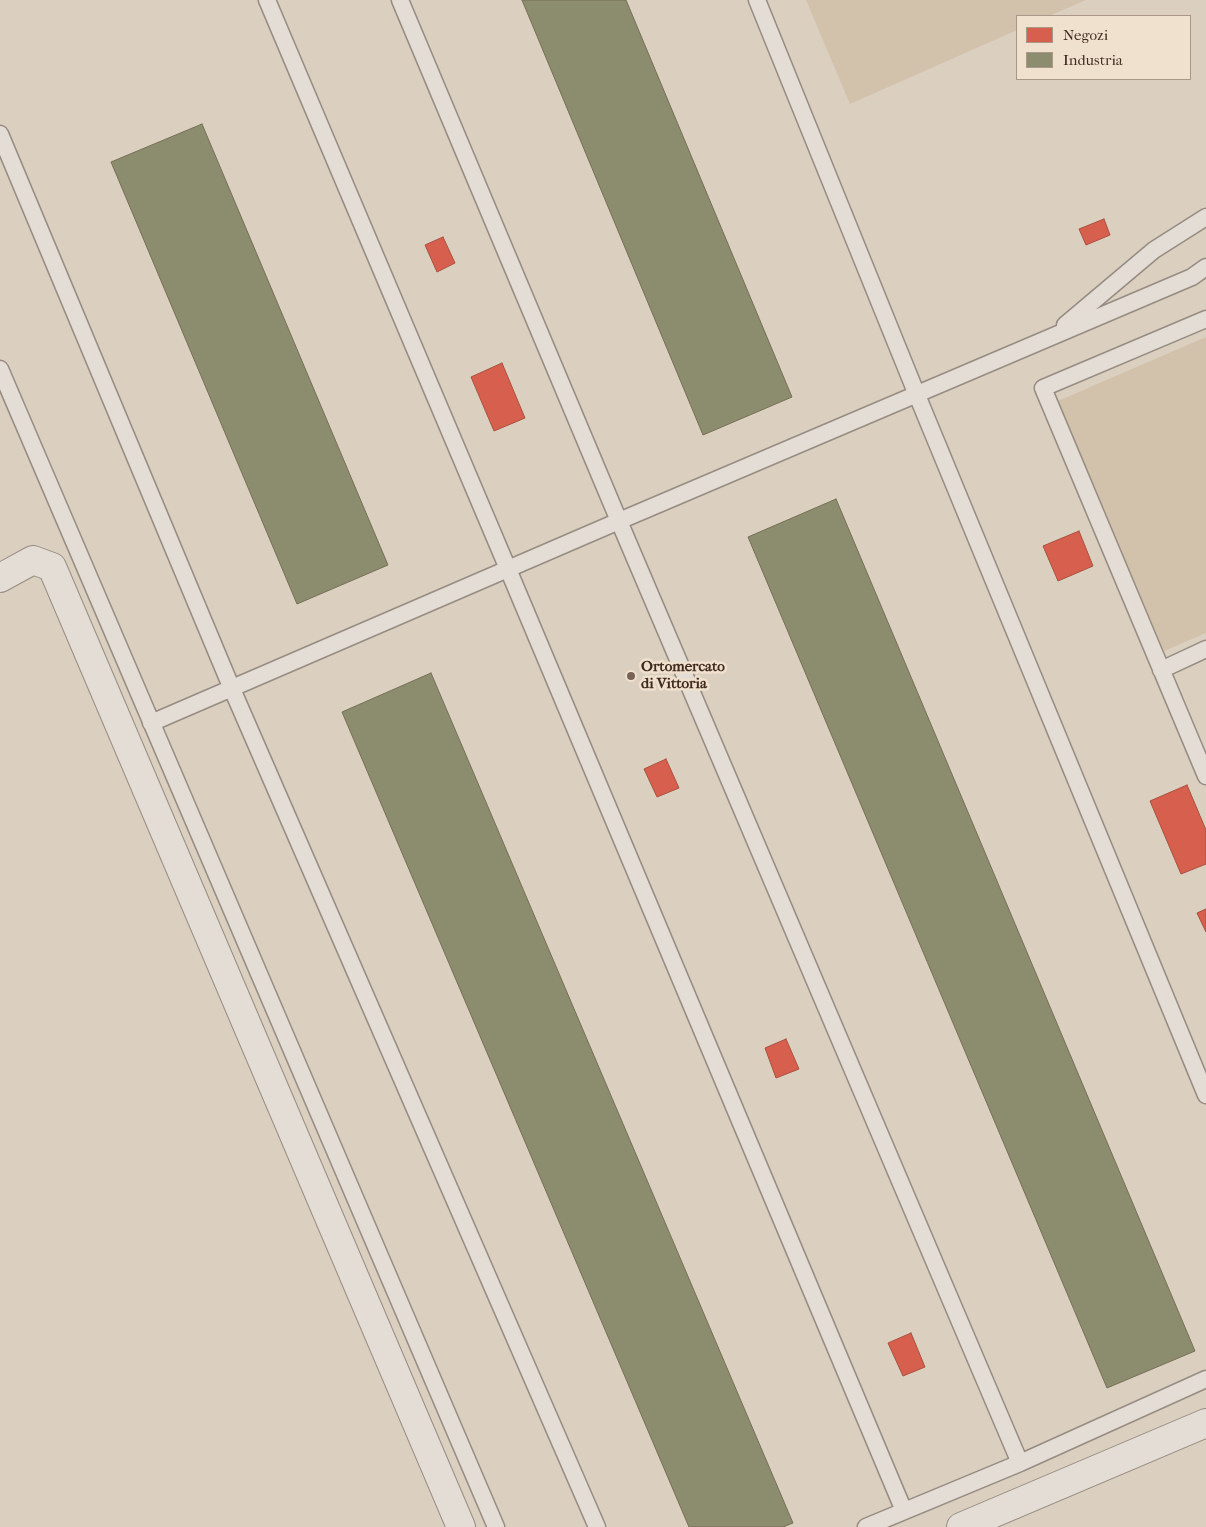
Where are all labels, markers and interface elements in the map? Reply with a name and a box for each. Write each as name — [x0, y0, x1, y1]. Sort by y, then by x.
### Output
legend — [1016, 15, 1191, 80]
text: Negozi — [1063, 26, 1108, 44]
text: Industria — [1063, 51, 1123, 69]
place label: Ortomercato di Vittoria — [641, 658, 725, 693]
marker: Ortomercato di Vittoria — [625, 670, 637, 682]

